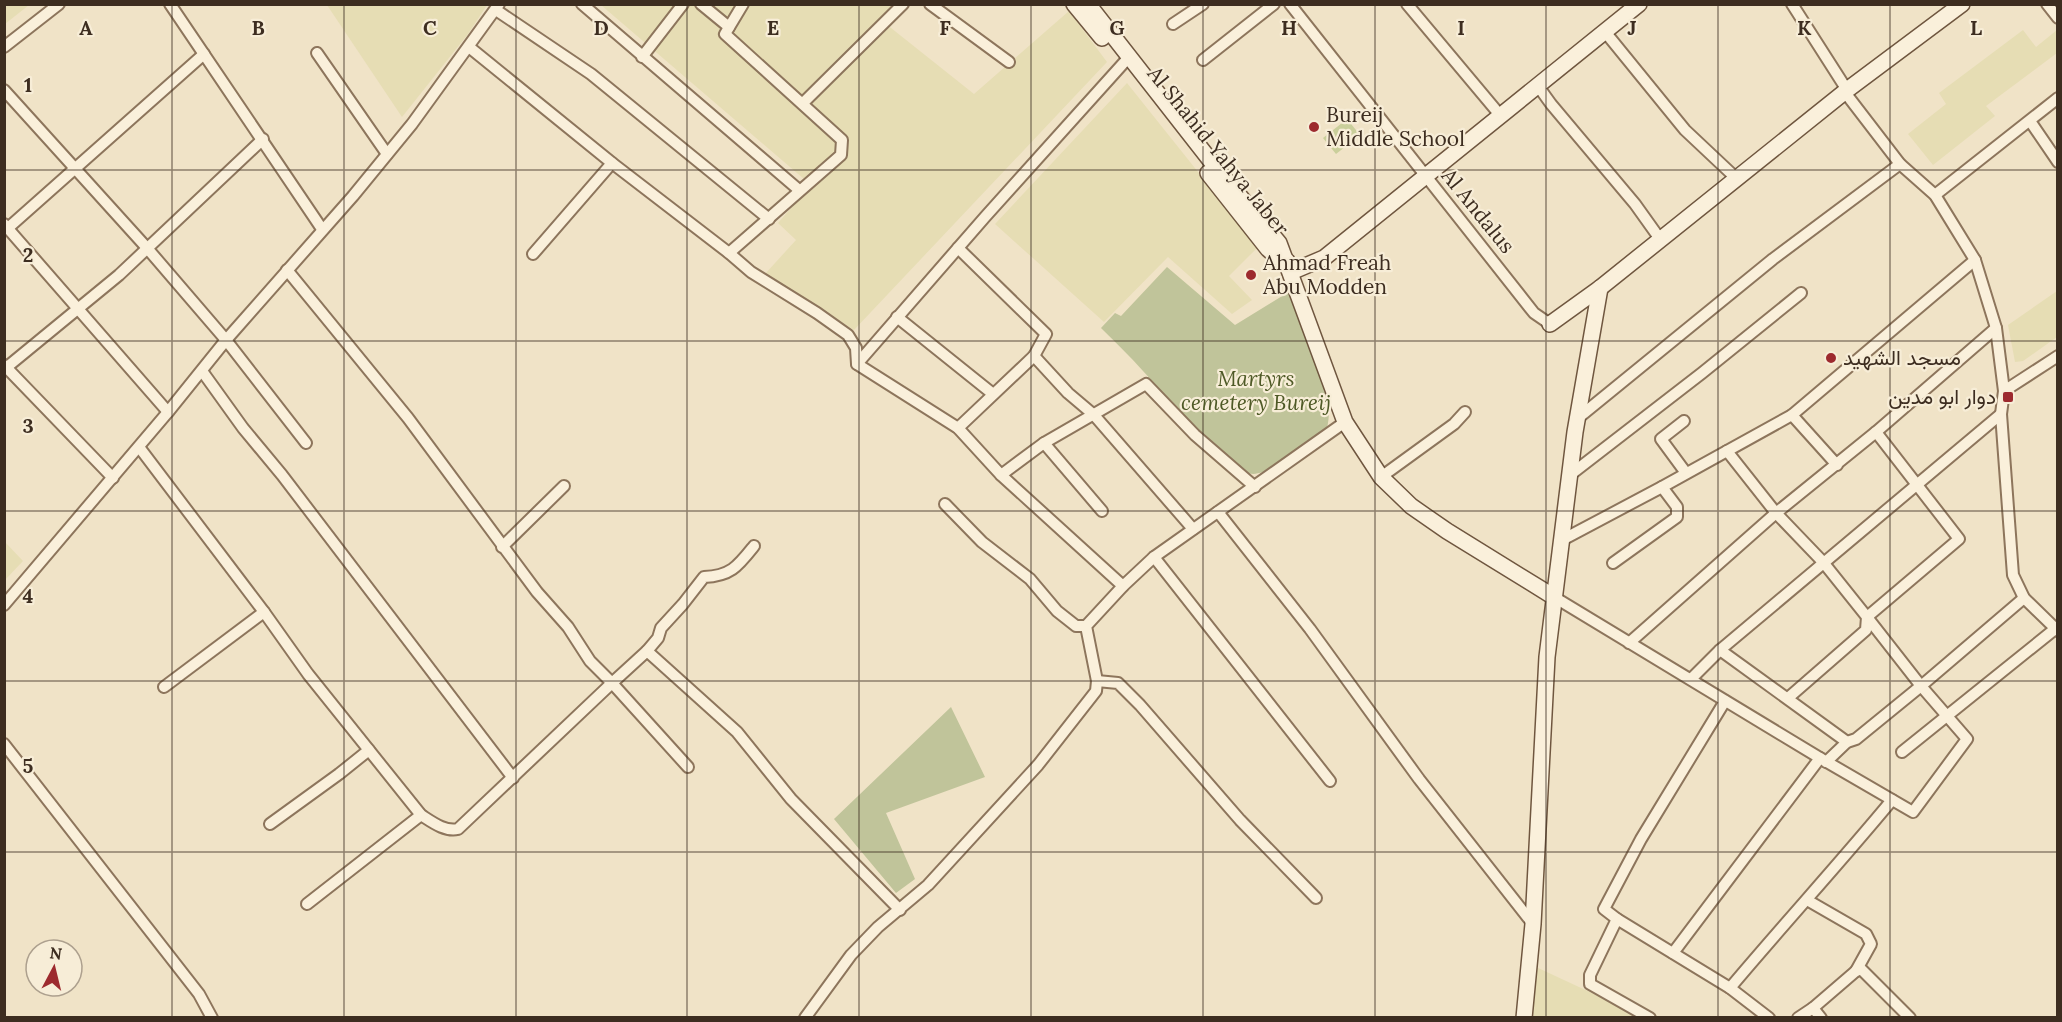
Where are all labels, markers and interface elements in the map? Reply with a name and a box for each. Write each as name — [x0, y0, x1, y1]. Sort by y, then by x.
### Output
text: A — [79, 15, 93, 40]
text: B — [251, 15, 265, 40]
text: C — [423, 15, 437, 40]
text: D — [593, 15, 609, 40]
text: E — [767, 15, 779, 40]
text: F — [939, 15, 951, 40]
text: G — [1109, 15, 1125, 40]
text: H — [1281, 15, 1297, 40]
text: I — [1457, 15, 1465, 40]
text: J — [1627, 15, 1637, 40]
text: K — [1797, 15, 1812, 40]
text: L — [1970, 15, 1982, 40]
street label: Al Shahid Yahya Jaber — [1141, 60, 1295, 241]
text: 1 — [24, 72, 32, 97]
place label: Bureij Middle School — [1326, 101, 1465, 152]
marker: Bureij Middle School — [1307, 120, 1321, 134]
street label: Al Andalus — [1435, 162, 1521, 259]
text: 2 — [23, 242, 33, 267]
place label: Ahmad Freah Abu Modden — [1262, 249, 1391, 300]
marker: Ahmad Freah Abu Modden — [1244, 268, 1258, 282]
place label: مسجد الشهيد — [1843, 344, 1961, 371]
marker: مسجد الشهيد — [1824, 351, 1838, 365]
park label: Martyrs cemetery Bureij — [1181, 365, 1331, 416]
place label: دوار ابو مدين — [1888, 383, 1996, 410]
marker: دوار ابو مدين — [2001, 390, 2015, 404]
text: 3 — [22, 413, 34, 438]
text: 4 — [23, 583, 34, 608]
text: 5 — [23, 753, 34, 778]
north arrow — [24, 938, 84, 998]
text: N — [48, 942, 63, 964]

